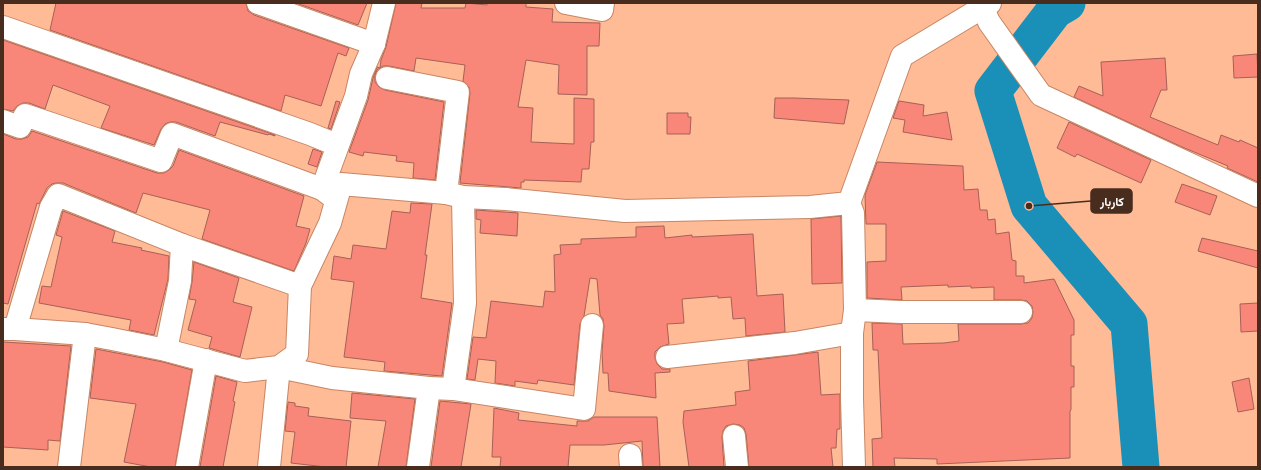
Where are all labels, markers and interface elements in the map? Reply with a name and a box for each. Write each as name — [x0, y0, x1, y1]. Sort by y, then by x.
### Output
callout: کاربار — [1091, 189, 1132, 213]
text: کاربار — [1099, 195, 1125, 210]

